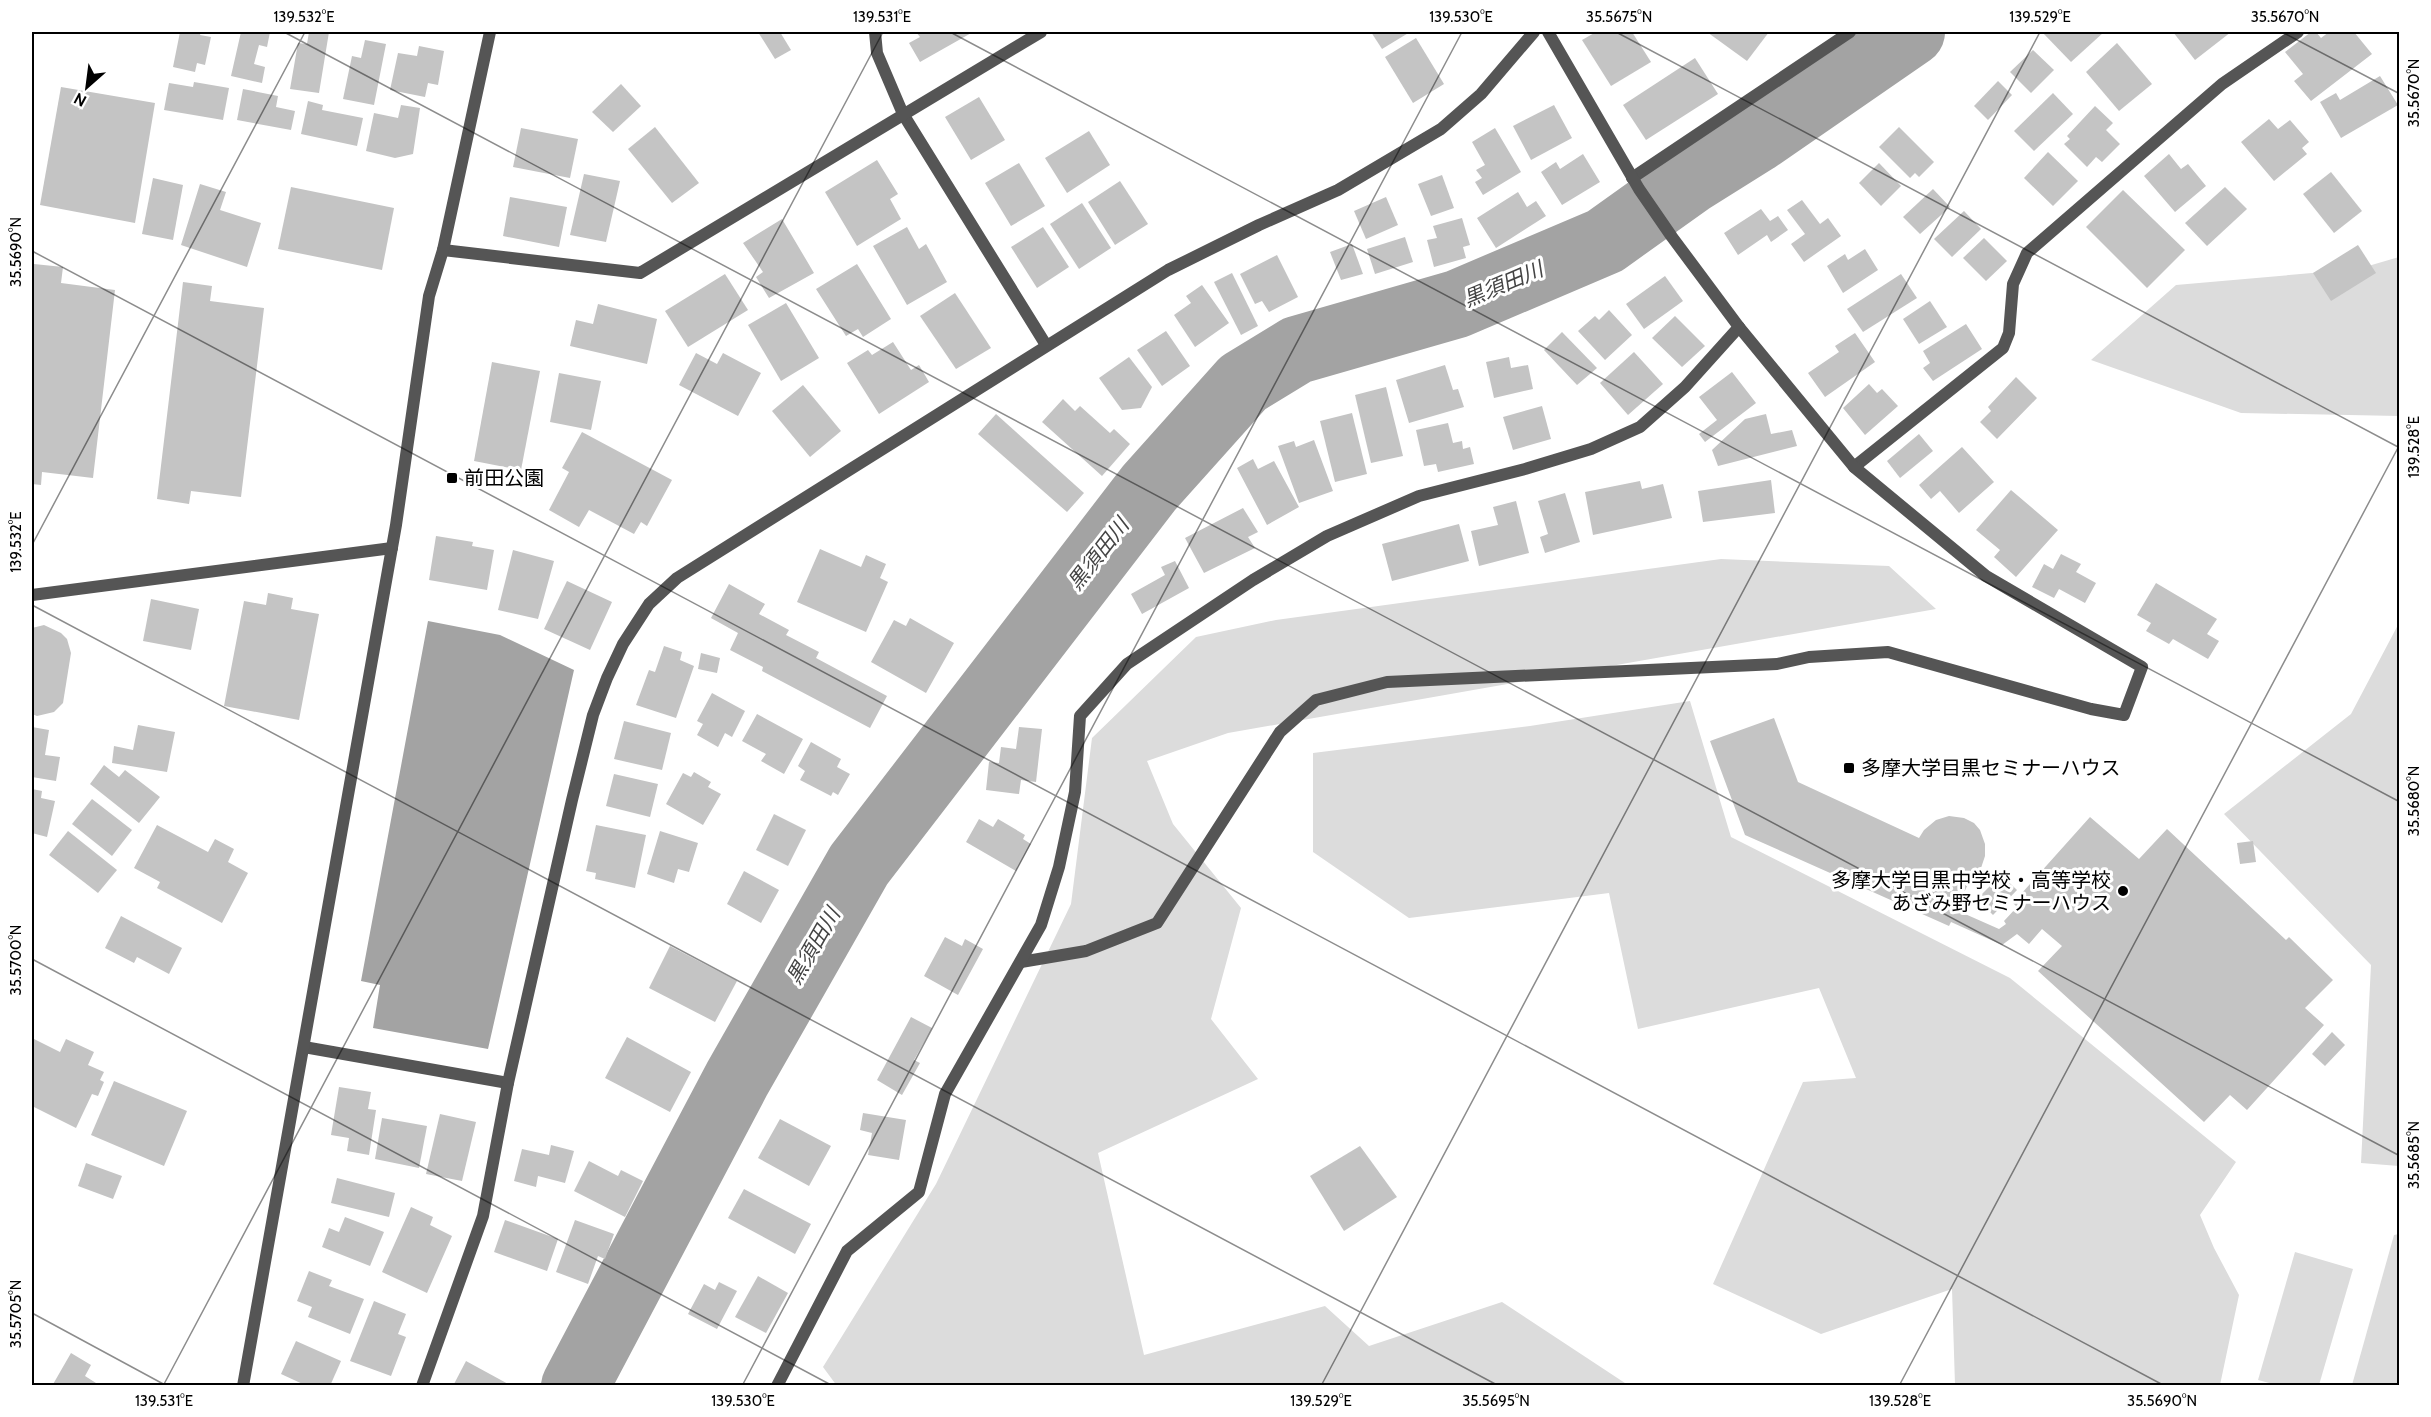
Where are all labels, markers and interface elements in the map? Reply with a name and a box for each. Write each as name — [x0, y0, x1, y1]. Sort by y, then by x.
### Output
text: 139.532°E — [273, 8, 335, 26]
text: 139.531°E — [853, 8, 911, 26]
text: 139.530°E — [1429, 8, 1493, 26]
text: 35.5675°N — [1586, 8, 1652, 26]
text: 139.529°E — [2009, 8, 2071, 26]
text: 35.5670°N — [2251, 8, 2319, 26]
north arrow — [57, 57, 117, 117]
text: 35.5670°N — [2405, 59, 2423, 127]
text: N — [71, 89, 90, 111]
text: 35.5690°N — [7, 217, 25, 287]
water label: 黒須田川 — [1459, 255, 1548, 312]
text: 139.528°E — [2405, 416, 2423, 478]
place label: 前田公園 — [464, 466, 544, 490]
marker: 前田公園 — [445, 471, 459, 485]
text: 139.532°E — [7, 511, 25, 573]
water label: 黒須田川 — [1062, 512, 1135, 595]
place label: 多摩大学目黒セミナーハウス — [1861, 756, 2121, 780]
marker: 多摩大学目黒セミナーハウス — [1842, 761, 1856, 775]
text: 35.5680°N — [2405, 766, 2423, 836]
place label: 多摩大学目黒中学校・高等学校 あざみ野セミナーハウス — [1831, 868, 2111, 915]
marker: 多摩大学目黒中学校・高等学校 あざみ野セミナーハウス — [2116, 884, 2130, 898]
water label: 黒須田川 — [781, 902, 846, 989]
text: 35.5700°N — [7, 925, 25, 995]
text: 35.5685°N — [2405, 1121, 2423, 1189]
text: 35.5705°N — [7, 1280, 25, 1348]
text: 139.531°E — [135, 1392, 193, 1410]
text: 139.530°E — [711, 1392, 775, 1410]
text: 139.529°E — [1290, 1392, 1352, 1410]
text: 35.5695°N — [1462, 1392, 1530, 1410]
text: 139.528°E — [1869, 1392, 1931, 1410]
text: 35.5690°N — [2127, 1392, 2197, 1410]

